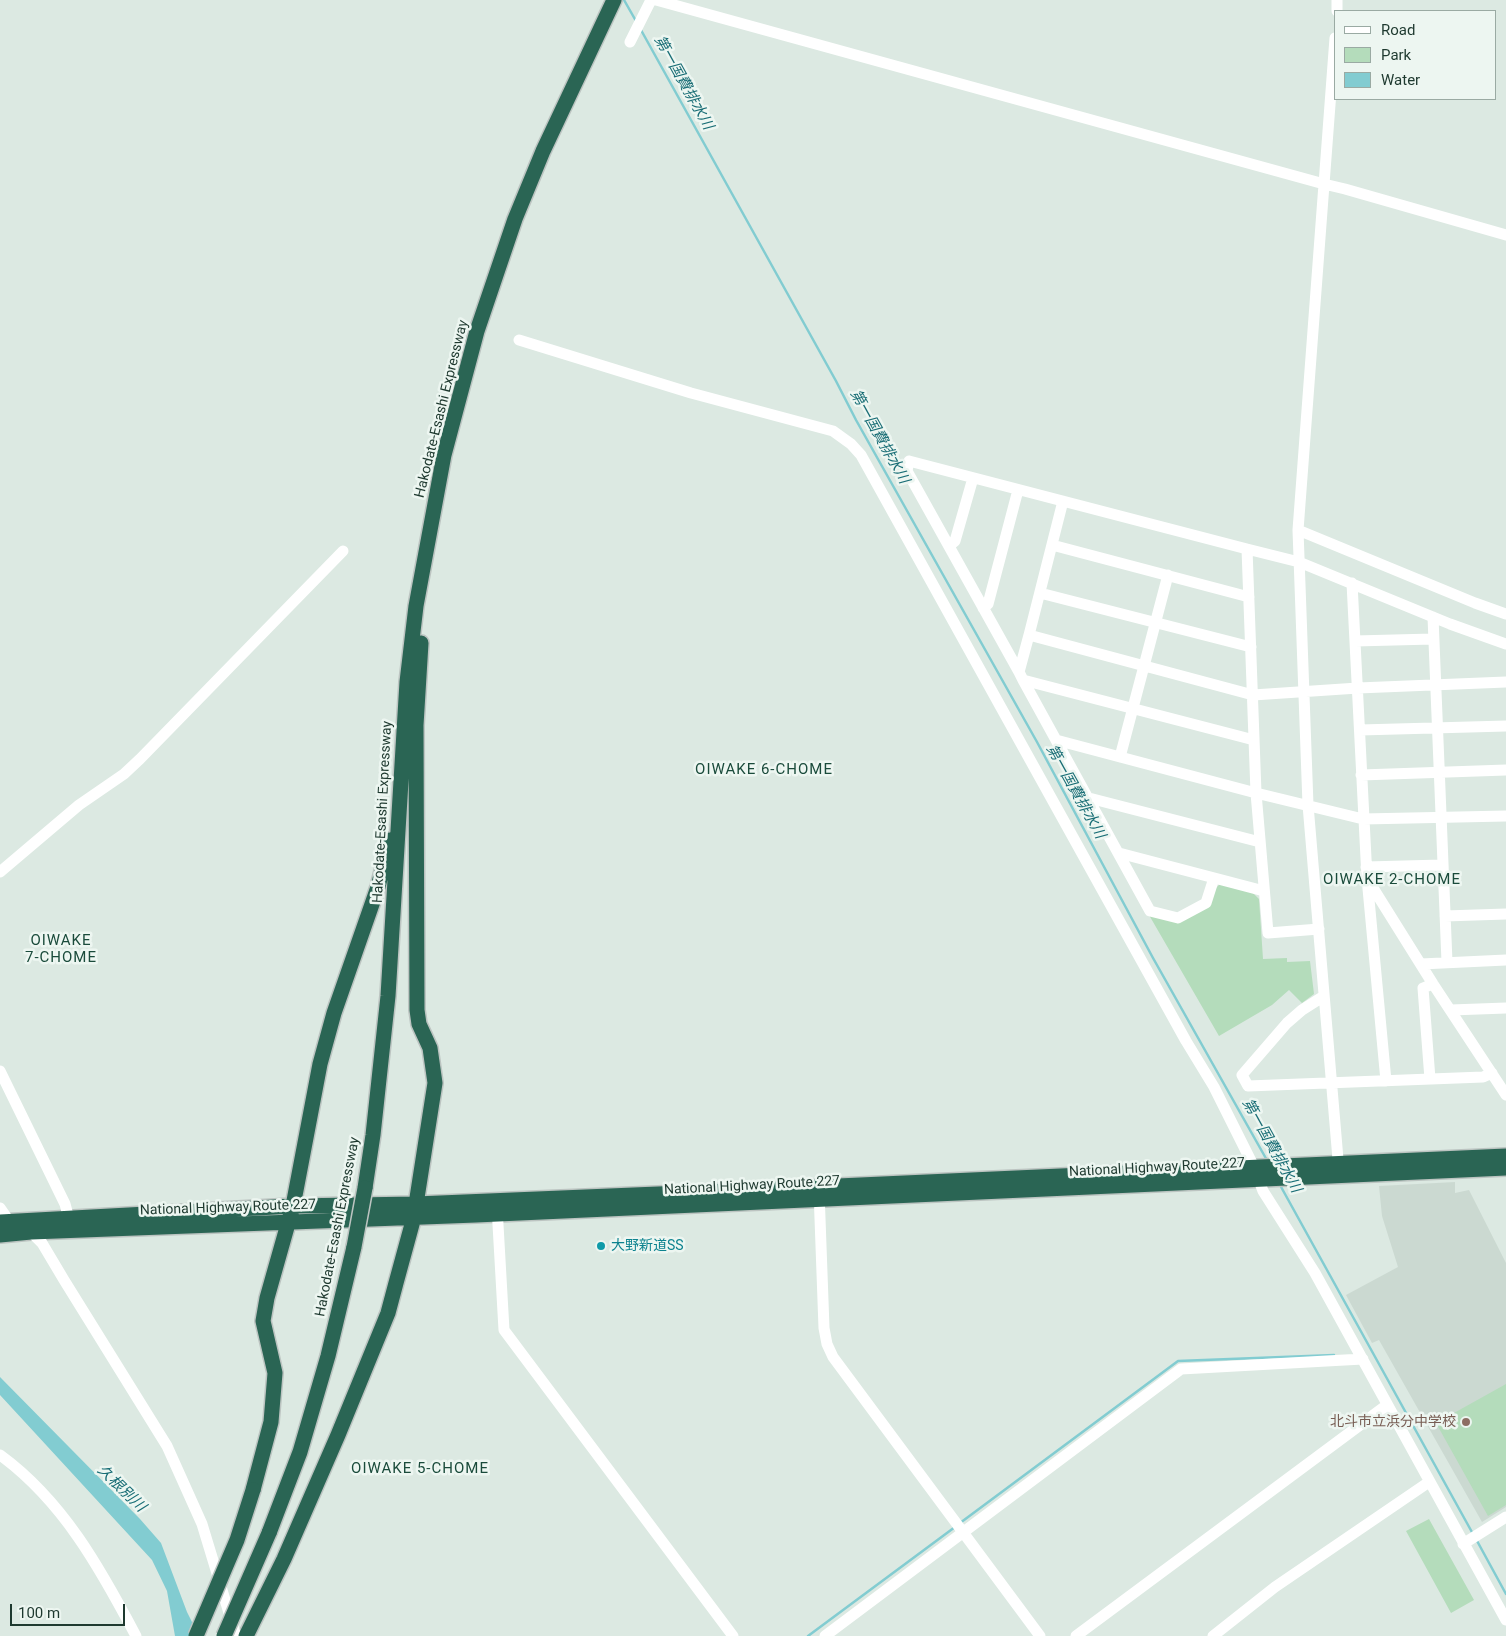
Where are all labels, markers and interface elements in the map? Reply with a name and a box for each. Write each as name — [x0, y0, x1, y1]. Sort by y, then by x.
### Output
legend — [1334, 10, 1496, 100]
text: Road — [1381, 21, 1415, 39]
water label: 第一国費排水川 — [650, 33, 716, 133]
text: Park — [1381, 46, 1411, 64]
text: Water — [1381, 71, 1420, 89]
street label: Hakodate-Esashi Expressway — [412, 318, 472, 500]
water label: 第一国費排水川 — [846, 387, 912, 487]
street label: Hakodate-Esashi Expressway — [370, 720, 396, 904]
water label: 第一国費排水川 — [1042, 742, 1108, 842]
district label: OIWAKE 6-CHOME — [693, 761, 835, 779]
district label: OIWAKE 2-CHOME — [1321, 871, 1463, 889]
district label: OIWAKE 7-CHOME — [24, 932, 98, 967]
water label: 第一国費排水川 — [1238, 1096, 1304, 1196]
street label: Hakodate-Esashi Expressway — [312, 1136, 364, 1318]
street label: National Highway Route 227 — [1069, 1155, 1245, 1181]
street label: National Highway Route 227 — [664, 1173, 840, 1199]
street label: National Highway Route 227 — [140, 1197, 316, 1219]
place label: 大野新道SS — [611, 1238, 684, 1254]
marker: 大野新道SS — [595, 1240, 607, 1252]
place label: 北斗市立浜分中学校 — [1330, 1414, 1456, 1430]
marker: 北斗市立浜分中学校 — [1460, 1416, 1472, 1428]
district label: OIWAKE 5-CHOME — [349, 1460, 491, 1478]
water label: 久根別川 — [93, 1462, 149, 1516]
scale bar — [12, 1594, 128, 1626]
text: 100 m — [18, 1604, 60, 1622]

